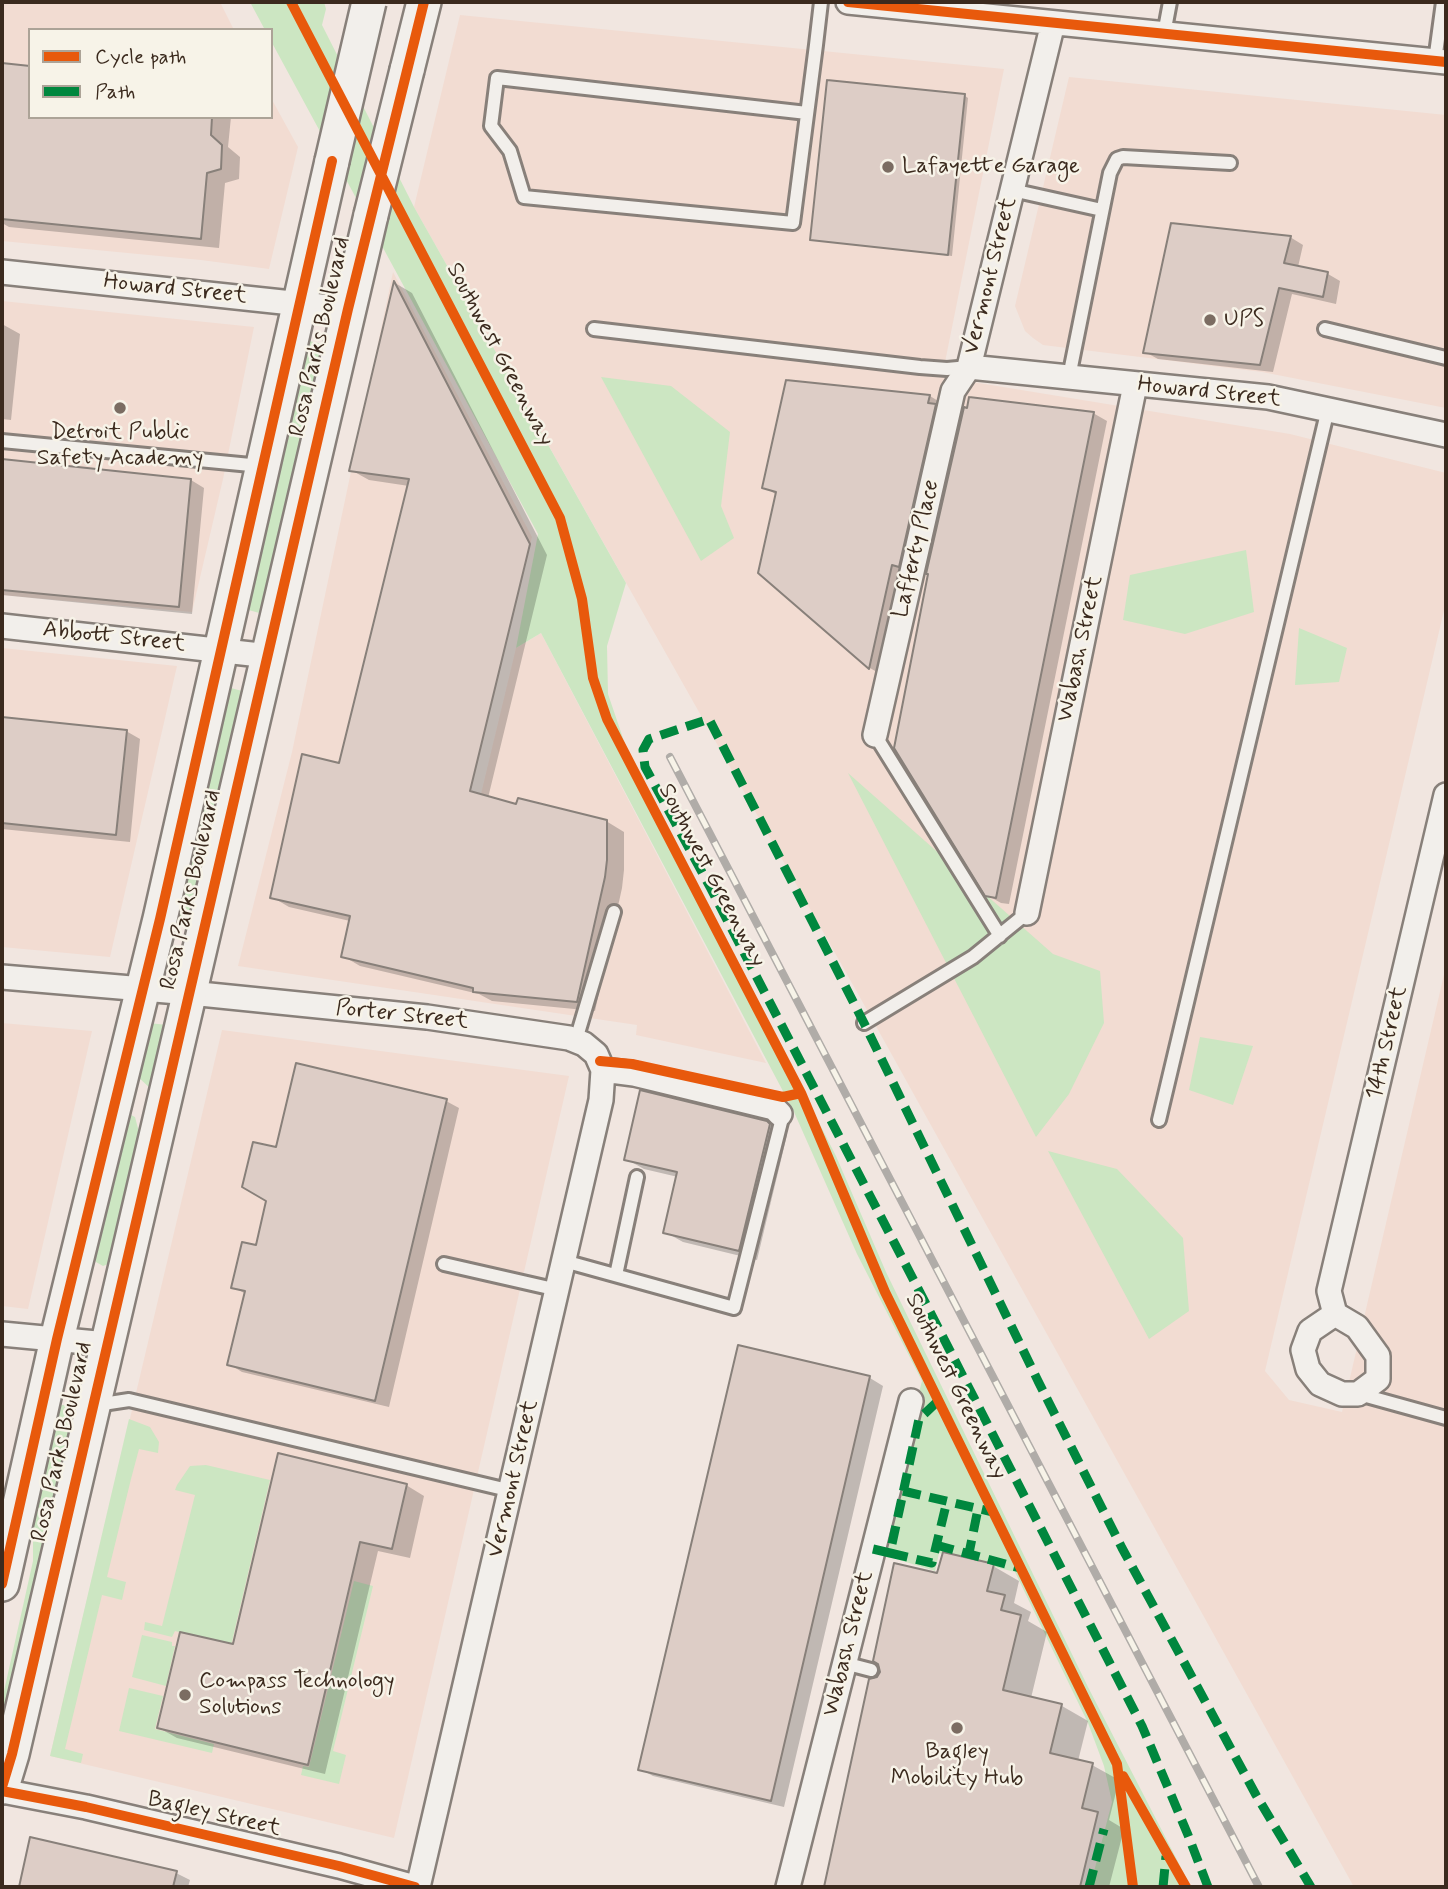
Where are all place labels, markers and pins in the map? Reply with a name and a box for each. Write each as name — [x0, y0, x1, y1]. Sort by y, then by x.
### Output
place label: Lafayette Garage — [902, 153, 1080, 181]
marker: Lafayette Garage — [880, 159, 896, 175]
place label: UPS — [1224, 306, 1264, 334]
marker: UPS — [1202, 312, 1218, 328]
marker: Detroit Public Safety Academy — [112, 400, 128, 416]
place label: Detroit Public Safety Academy — [37, 419, 203, 473]
place label: Compass Technology Solutions — [199, 1668, 395, 1722]
marker: Compass Technology Solutions — [177, 1687, 193, 1703]
marker: Bagley Mobility Hub — [949, 1720, 965, 1736]
place label: Bagley Mobility Hub — [891, 1739, 1023, 1793]

